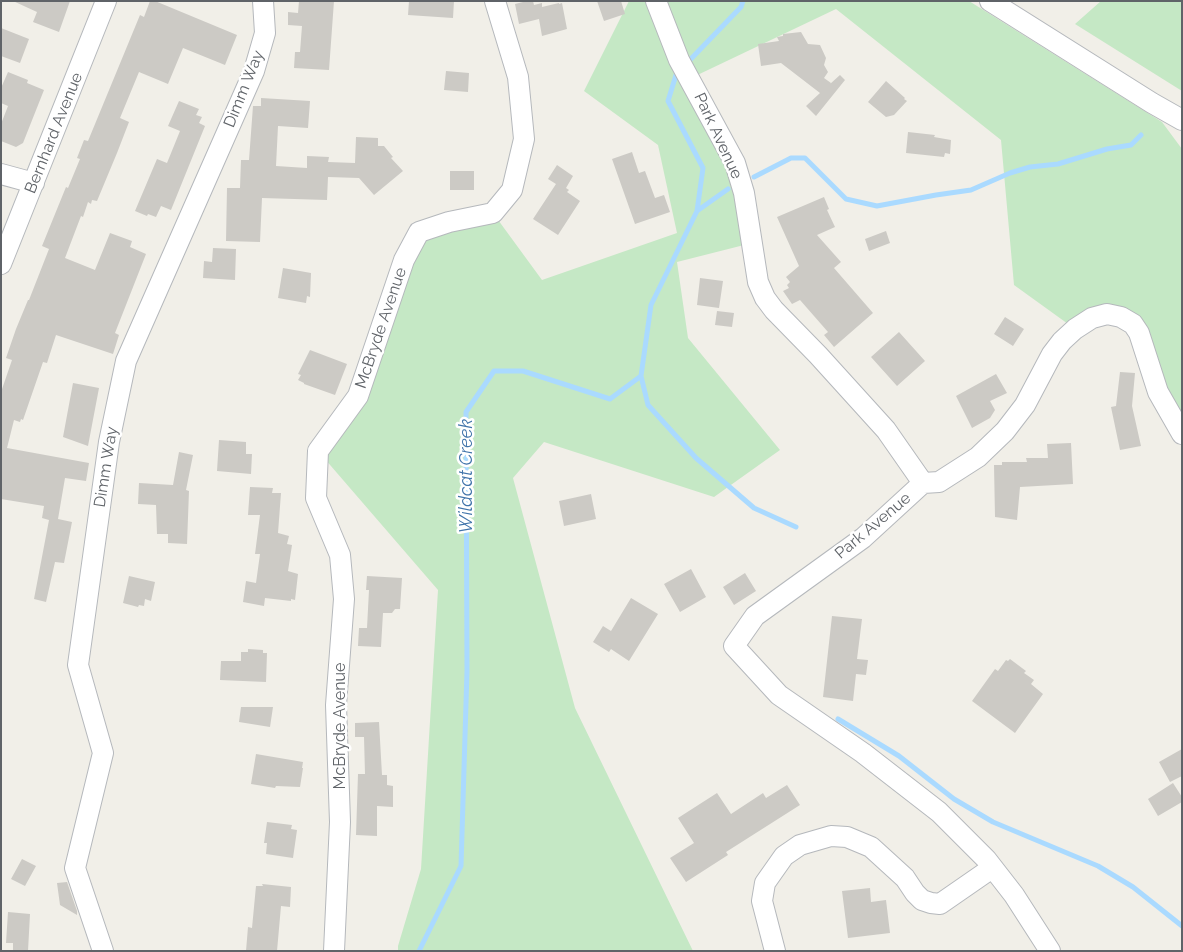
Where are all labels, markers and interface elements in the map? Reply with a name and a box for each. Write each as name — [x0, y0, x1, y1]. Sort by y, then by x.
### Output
street label: Dimm Way — [220, 48, 268, 130]
street label: Bernhard Avenue — [21, 70, 87, 196]
street label: Park Avenue — [690, 90, 746, 182]
street label: McBryde Avenue — [351, 265, 411, 391]
water label: Wildcat Creek — [456, 419, 478, 533]
street label: Dimm Way — [90, 425, 122, 509]
street label: Park Avenue — [831, 489, 915, 563]
street label: McBryde Avenue — [330, 663, 350, 789]

